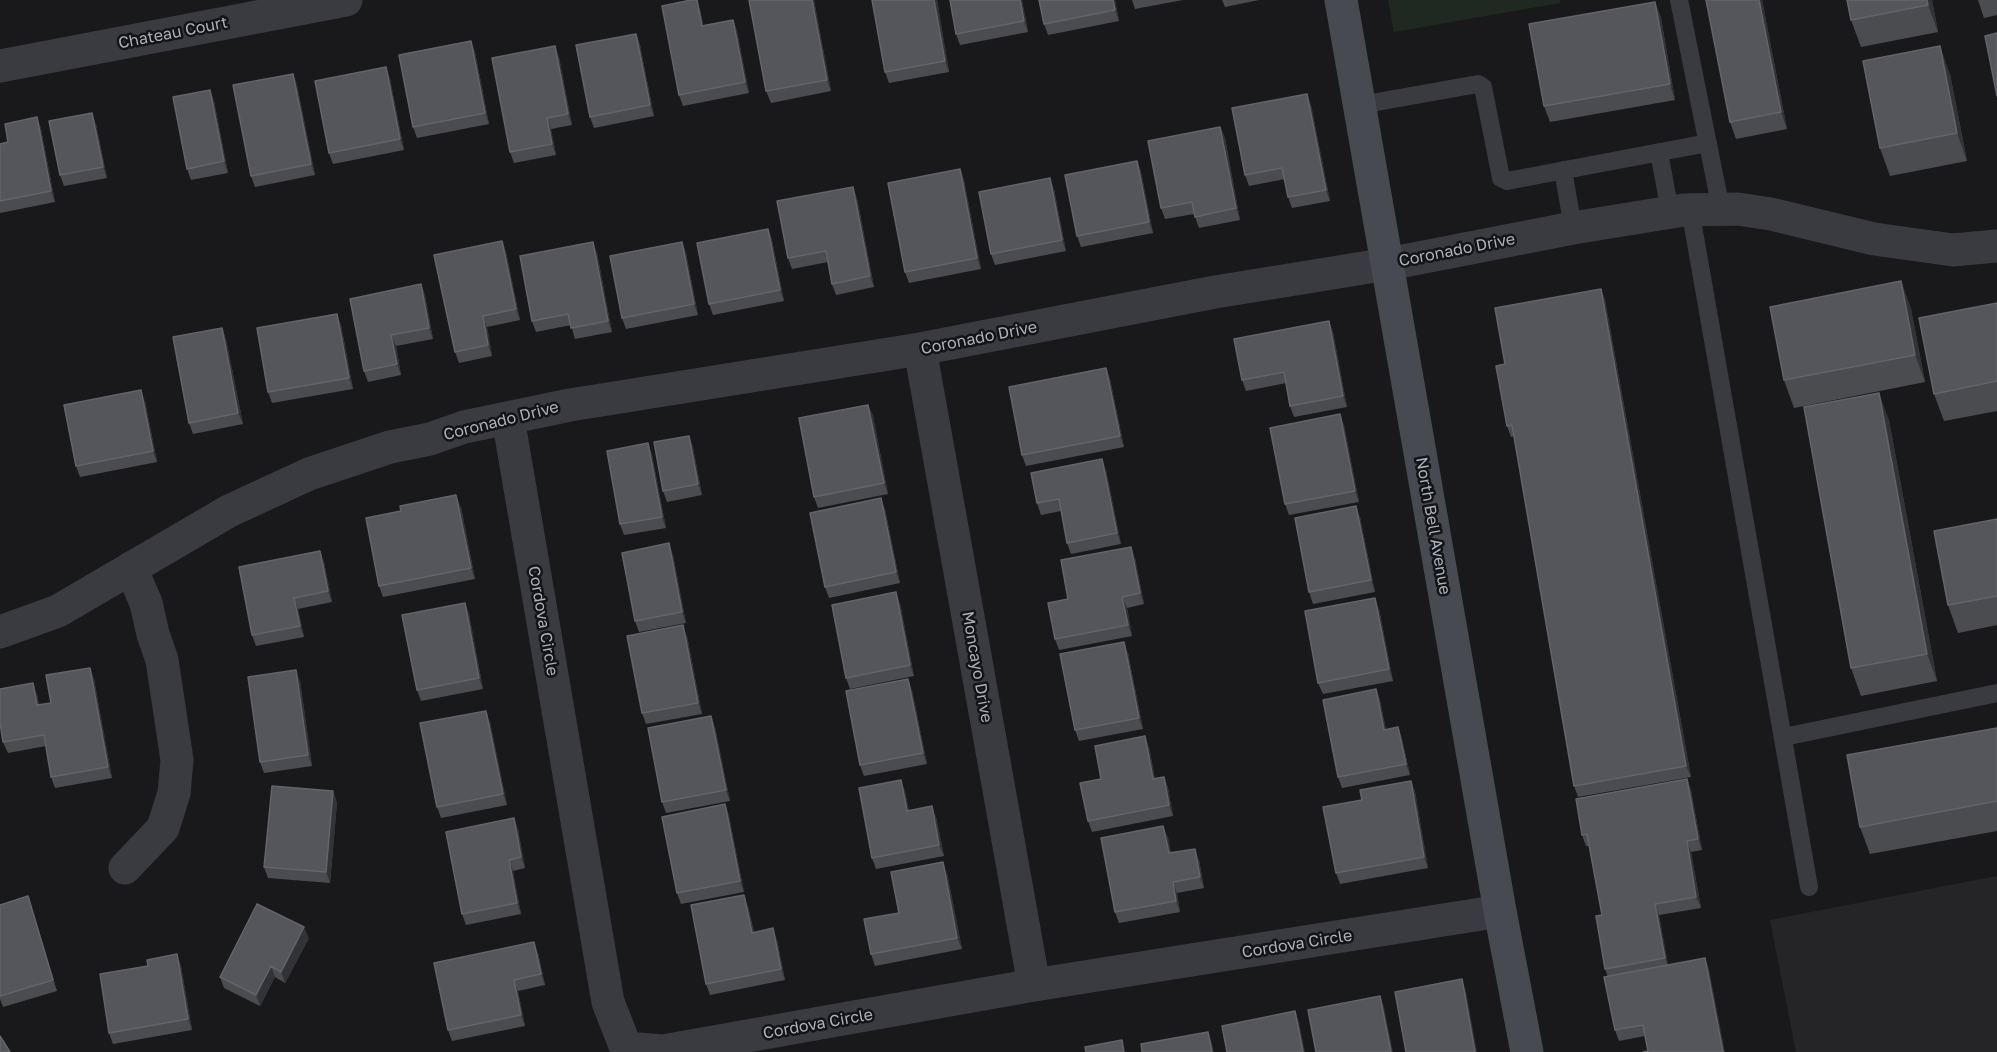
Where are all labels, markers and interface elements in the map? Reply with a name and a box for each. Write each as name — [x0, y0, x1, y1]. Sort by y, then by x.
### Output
street label: Chateau Court — [117, 13, 229, 53]
street label: Coronado Drive — [1397, 229, 1517, 271]
street label: Coronado Drive — [919, 317, 1039, 359]
street label: Coronado Drive — [441, 397, 561, 445]
street label: North Bell Avenue — [1411, 456, 1455, 596]
street label: Cordova Circle — [524, 564, 562, 678]
street label: Moncayo Drive — [958, 610, 996, 724]
street label: Cordova Circle — [1240, 926, 1354, 962]
street label: Cordova Circle — [761, 1005, 875, 1043]

